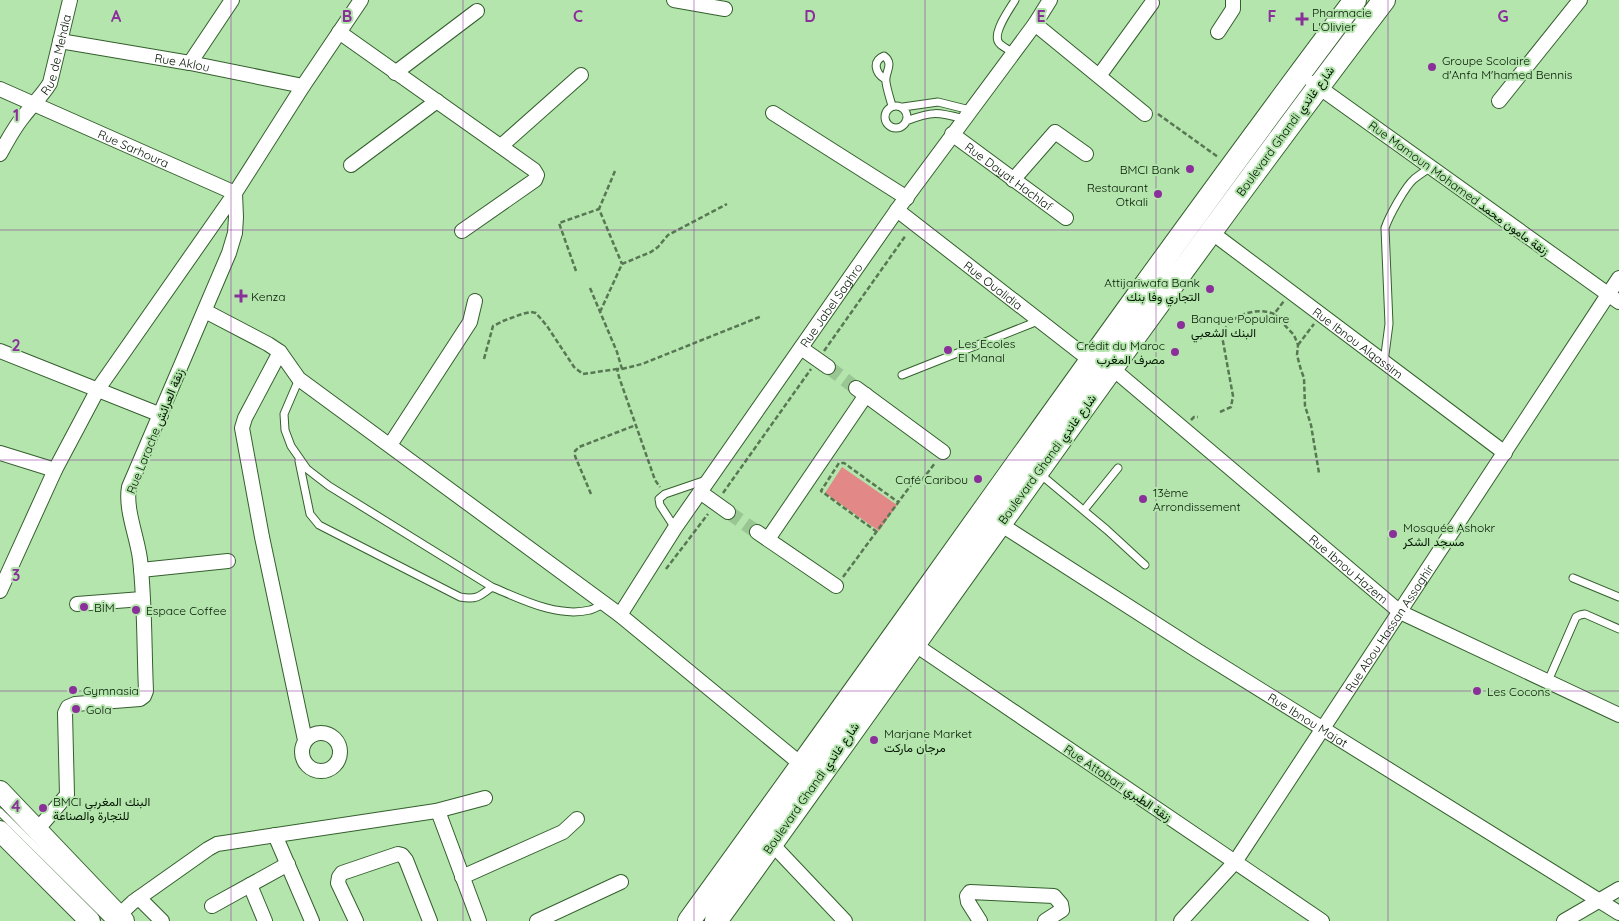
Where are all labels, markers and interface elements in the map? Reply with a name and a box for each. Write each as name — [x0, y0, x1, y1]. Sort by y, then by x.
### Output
place label: Pharmacie L'Olivier — [1312, 5, 1372, 34]
text: A — [111, 6, 122, 26]
text: B — [342, 6, 352, 26]
text: C — [573, 6, 583, 26]
text: D — [804, 6, 816, 26]
text: E — [1036, 6, 1046, 26]
text: F — [1268, 6, 1277, 26]
text: G — [1497, 6, 1509, 26]
street label: Rue de Mehdia — [37, 13, 74, 98]
marker: Pharmacie L'Olivier — [1296, 13, 1308, 25]
street label: Rue Aklou — [154, 50, 211, 74]
place label: Groupe Scolaire d'Anfa M'hamed Bennis — [1442, 53, 1573, 82]
marker: Groupe Scolaire d'Anfa M'hamed Bennis — [1426, 61, 1438, 73]
street label: Boulevard Ghandi شارع غاندي — [1233, 63, 1340, 201]
text: 1 — [13, 105, 19, 125]
street label: Rue Mamoun Mohamed زنقة مامون محمد — [1365, 117, 1552, 259]
street label: Rue Sarhoura — [96, 126, 171, 170]
street label: Rue Dayat Hachlaf — [962, 139, 1057, 214]
place label: BMCI Bank — [1120, 162, 1180, 177]
marker: BMCI Bank — [1184, 163, 1196, 175]
place label: Restaurant Otkali — [1087, 180, 1148, 209]
marker: Restaurant Otkali — [1152, 188, 1164, 200]
street label: Rue Oualidia — [961, 257, 1026, 312]
street label: Rue Jabel Saghro — [796, 260, 865, 350]
place label: Attijariwafa Bank التجاري وفا بنك — [1104, 275, 1200, 307]
marker: Attijariwafa Bank التجاري وفا بنك — [1204, 283, 1216, 295]
place label: Kenza — [251, 289, 286, 304]
marker: Kenza — [235, 290, 247, 302]
street label: Rue Ibnou Alqassim — [1310, 304, 1406, 381]
place label: Banque Populaire البنك الشعبي — [1191, 311, 1290, 343]
marker: Banque Populaire البنك الشعبي — [1175, 319, 1187, 331]
text: 2 — [11, 335, 21, 355]
place label: Les Ecoles El Manal — [958, 336, 1016, 365]
place label: Crédit du Maroc مصرف المغرب — [1076, 338, 1165, 368]
marker: Les Ecoles El Manal — [942, 344, 954, 356]
marker: Crédit du Maroc مصرف المغرب — [1169, 346, 1181, 358]
street label: Rue Larache زنقة العرائش — [123, 366, 188, 496]
street label: Boulevard Ghandi شارع غاندي — [995, 391, 1102, 529]
place label: Café Caribou — [895, 472, 968, 487]
marker: Café Caribou — [972, 473, 984, 485]
place label: 13ème Arrondissement — [1153, 485, 1241, 514]
marker: 13ème Arrondissement — [1137, 493, 1149, 505]
place label: Mosquée Ashokr مسجد الشكر — [1402, 520, 1496, 550]
marker: Mosquée Ashokr مسجد الشكر — [1387, 528, 1399, 540]
street label: Rue Ibnou Hazem — [1306, 531, 1391, 606]
street label: Rue Abou Hassan Assaghir — [1341, 561, 1437, 695]
text: 3 — [12, 565, 20, 585]
place label: BİM — [94, 600, 115, 615]
marker: BİM — [78, 601, 90, 613]
place label: Espace Coffee — [146, 603, 227, 618]
marker: Espace Coffee — [130, 604, 142, 616]
place label: Gymnasia — [83, 683, 139, 698]
marker: Gymnasia — [67, 684, 79, 696]
place label: Les Cocons — [1487, 684, 1551, 699]
marker: Les Cocons — [1471, 685, 1483, 697]
street label: Rue Ibnou Majat — [1265, 689, 1351, 750]
place label: Gola — [86, 702, 112, 717]
marker: Gola — [70, 703, 82, 715]
street label: Boulevard Ghandi شارع غاندي — [760, 719, 865, 858]
place label: Marjane Market مرجان ماركت — [884, 726, 972, 756]
marker: Marjane Market مرجان ماركت — [868, 734, 880, 746]
street label: Rue Attabari زنقة الطبري — [1060, 741, 1175, 827]
place label: BMCI البنك المغربي للتجارة والصناعة — [53, 794, 150, 824]
text: 4 — [11, 796, 21, 816]
marker: BMCI البنك المغربي للتجارة والصناعة — [37, 802, 49, 814]

